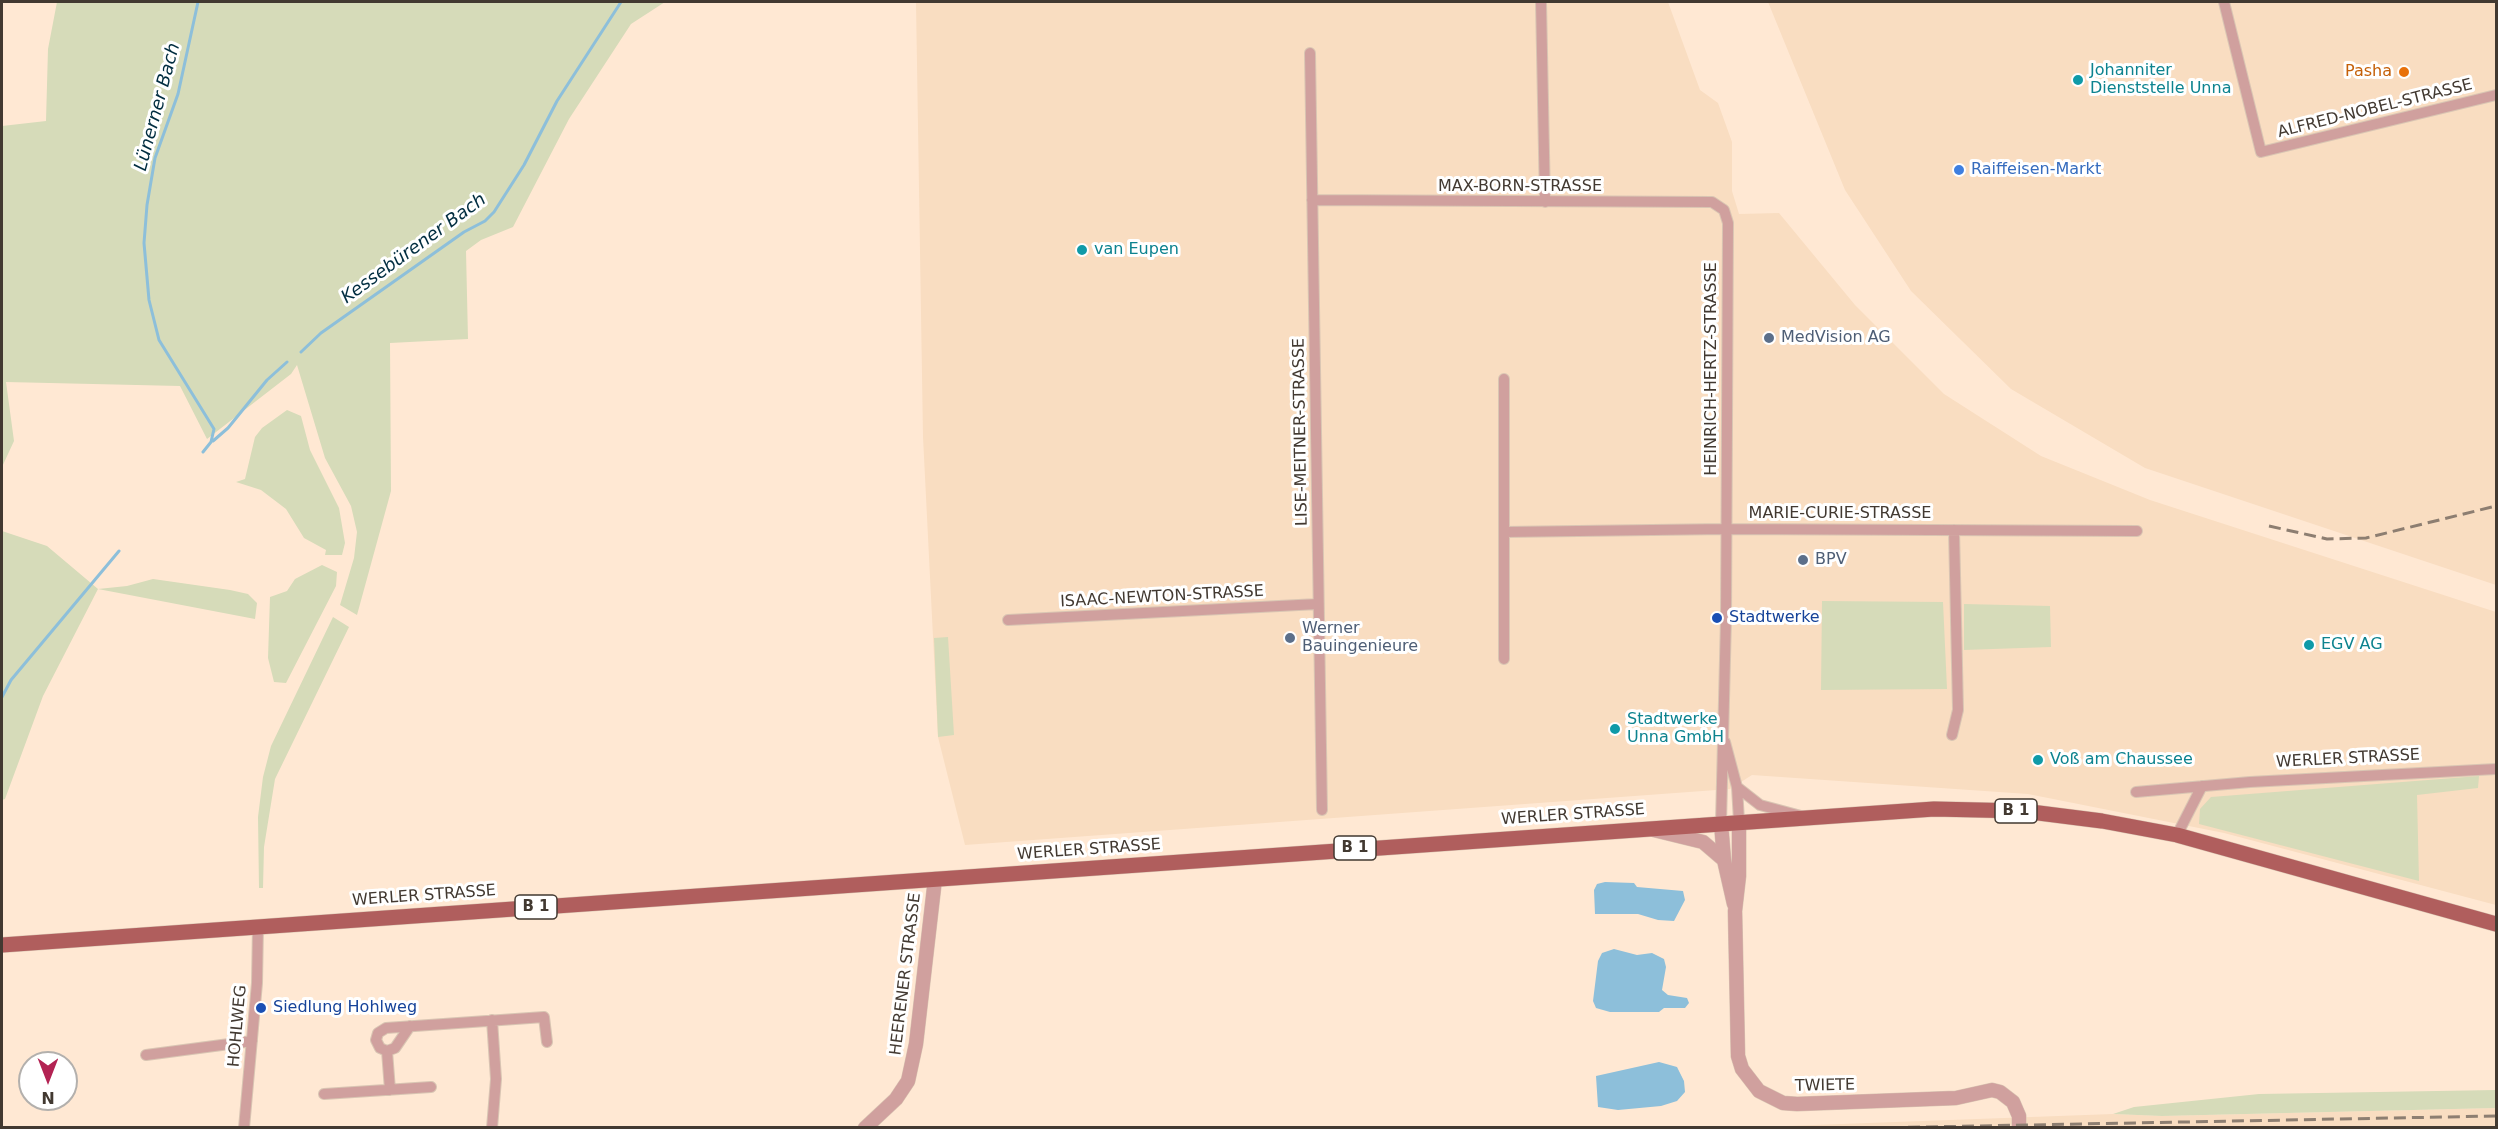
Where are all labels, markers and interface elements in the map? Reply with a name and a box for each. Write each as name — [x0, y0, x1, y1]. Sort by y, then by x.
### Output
water label: Lünerner Bach — [131, 41, 185, 173]
place label: Johanniter Dienststelle Unna — [2090, 61, 2231, 99]
place label: Pasha — [2345, 62, 2392, 82]
marker: Pasha — [2397, 65, 2411, 79]
marker: Johanniter Dienststelle Unna — [2071, 73, 2085, 87]
street label: ALFRED-NOBEL-STRASSE — [2276, 75, 2474, 143]
place label: Raiffeisen-Markt — [1971, 160, 2101, 180]
marker: Raiffeisen-Markt — [1952, 163, 1966, 177]
street label: MAX-BORN-STRASSE — [1438, 177, 1602, 197]
water label: Kessebürener Bach — [337, 189, 491, 309]
place label: van Eupen — [1094, 240, 1179, 260]
marker: van Eupen — [1075, 243, 1089, 257]
street label: HEINRICH-HERTZ-STRASSE — [1702, 262, 1722, 476]
place label: MedVision AG — [1781, 328, 1891, 348]
marker: MedVision AG — [1762, 331, 1776, 345]
street label: LISE-MEITNER-STRASSE — [1290, 338, 1312, 526]
street label: MARIE-CURIE-STRASSE — [1749, 504, 1931, 524]
place label: BPV — [1815, 550, 1847, 570]
marker: BPV — [1796, 553, 1810, 567]
street label: ISAAC-NEWTON-STRASSE — [1060, 582, 1264, 612]
place label: Stadtwerke — [1729, 608, 1820, 628]
marker: Stadtwerke — [1710, 611, 1724, 625]
place label: Werner Bauingenieure — [1302, 619, 1418, 657]
marker: Werner Bauingenieure — [1283, 631, 1297, 645]
place label: EGV AG — [2321, 635, 2383, 655]
marker: EGV AG — [2302, 638, 2316, 652]
place label: Stadtwerke Unna GmbH — [1627, 710, 1724, 748]
marker: Stadtwerke Unna GmbH — [1608, 722, 1622, 736]
street label: WERLER STRASSE — [2276, 746, 2420, 772]
place label: Voß am Chaussee — [2050, 750, 2193, 770]
marker: Voß am Chaussee — [2031, 753, 2045, 767]
road number: B 1 — [1995, 799, 2037, 823]
street label: WERLER STRASSE — [1500, 800, 1646, 830]
street label: WERLER STRASSE — [1016, 835, 1162, 865]
road number: B 1 — [1334, 836, 1376, 860]
street label: WERLER STRASSE — [351, 881, 497, 911]
street label: HEERENER STRASSE — [887, 892, 925, 1056]
road number: B 1 — [515, 895, 557, 919]
street label: HOHLWEG — [225, 984, 251, 1068]
place label: Siedlung Hohlweg — [273, 998, 417, 1018]
marker: Siedlung Hohlweg — [254, 1001, 268, 1015]
north arrow — [18, 1051, 78, 1111]
street label: TWIETE — [1795, 1076, 1855, 1096]
text: N — [41, 1088, 55, 1107]

